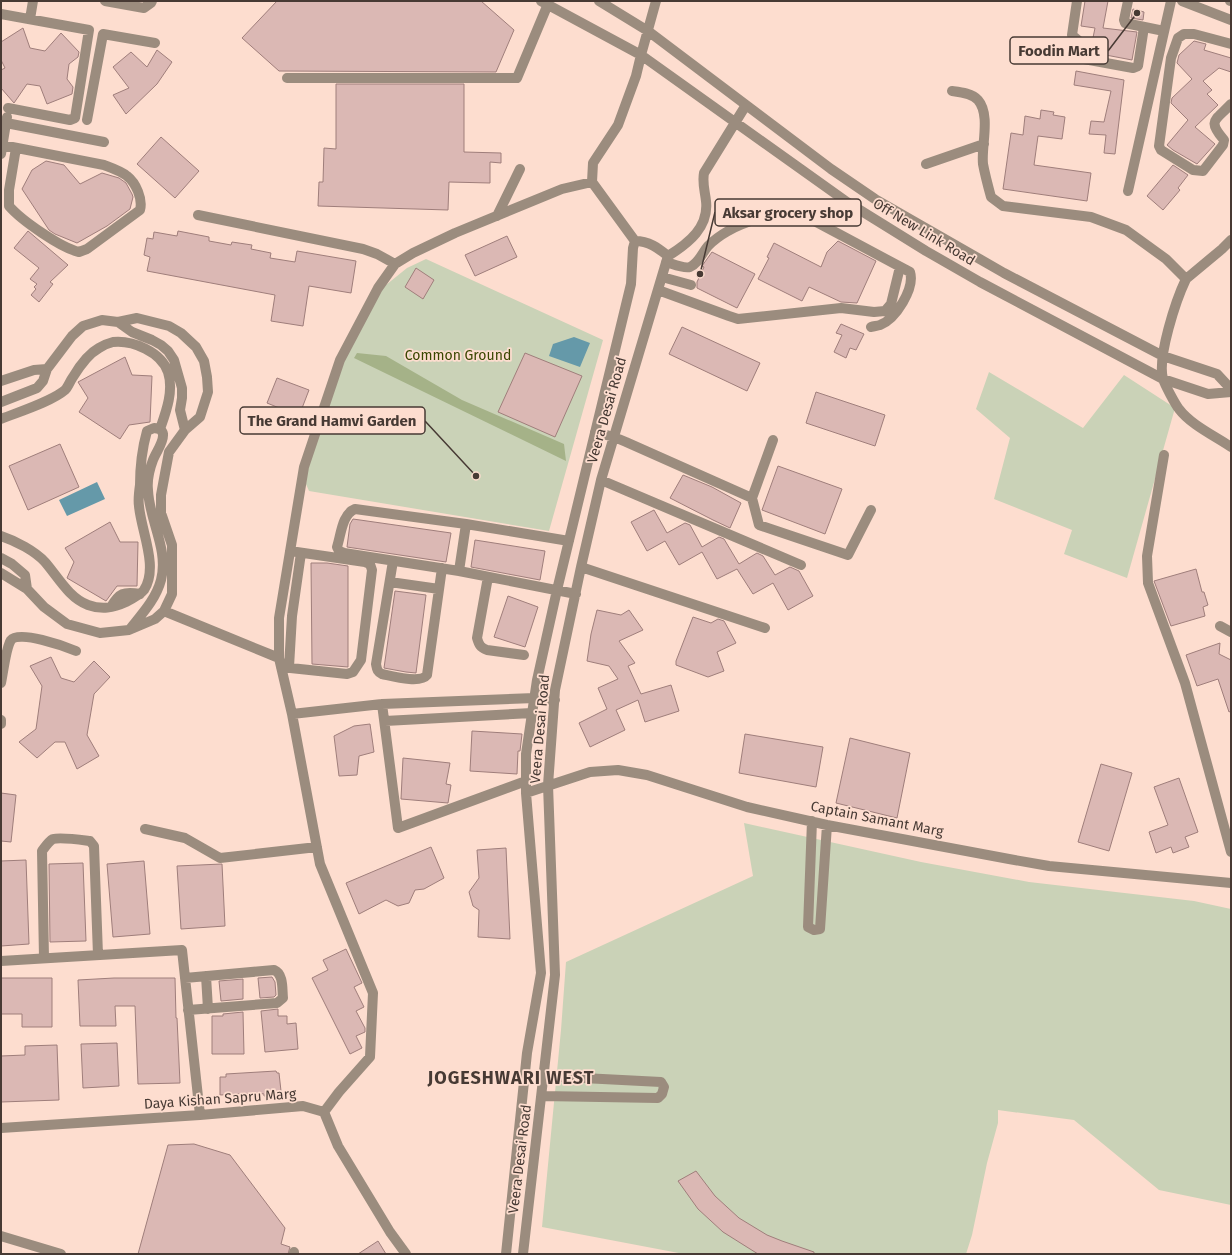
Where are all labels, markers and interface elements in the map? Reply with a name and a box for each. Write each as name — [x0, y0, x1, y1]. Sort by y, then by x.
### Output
callout: Foodin Mart — [1010, 37, 1108, 64]
text: Foodin Mart — [1018, 42, 1100, 60]
street label: Off New Link Road — [870, 195, 978, 269]
callout: Aksar grocery shop — [715, 199, 861, 226]
text: Aksar grocery shop — [722, 204, 853, 222]
park label: Common Ground — [405, 347, 511, 364]
street label: Veera Desai Road — [584, 355, 630, 465]
callout: The Grand Hamvi Garden — [240, 407, 425, 434]
text: The Grand Hamvi Garden — [248, 412, 416, 430]
street label: Veera Desai Road — [527, 674, 553, 784]
street label: Captain Samant Marg — [809, 798, 946, 840]
district label: JOGESHWARI WEST — [426, 1067, 595, 1089]
street label: Daya Kishan Sapru Marg — [143, 1085, 297, 1113]
street label: Veera Desai Road — [505, 1104, 535, 1214]

